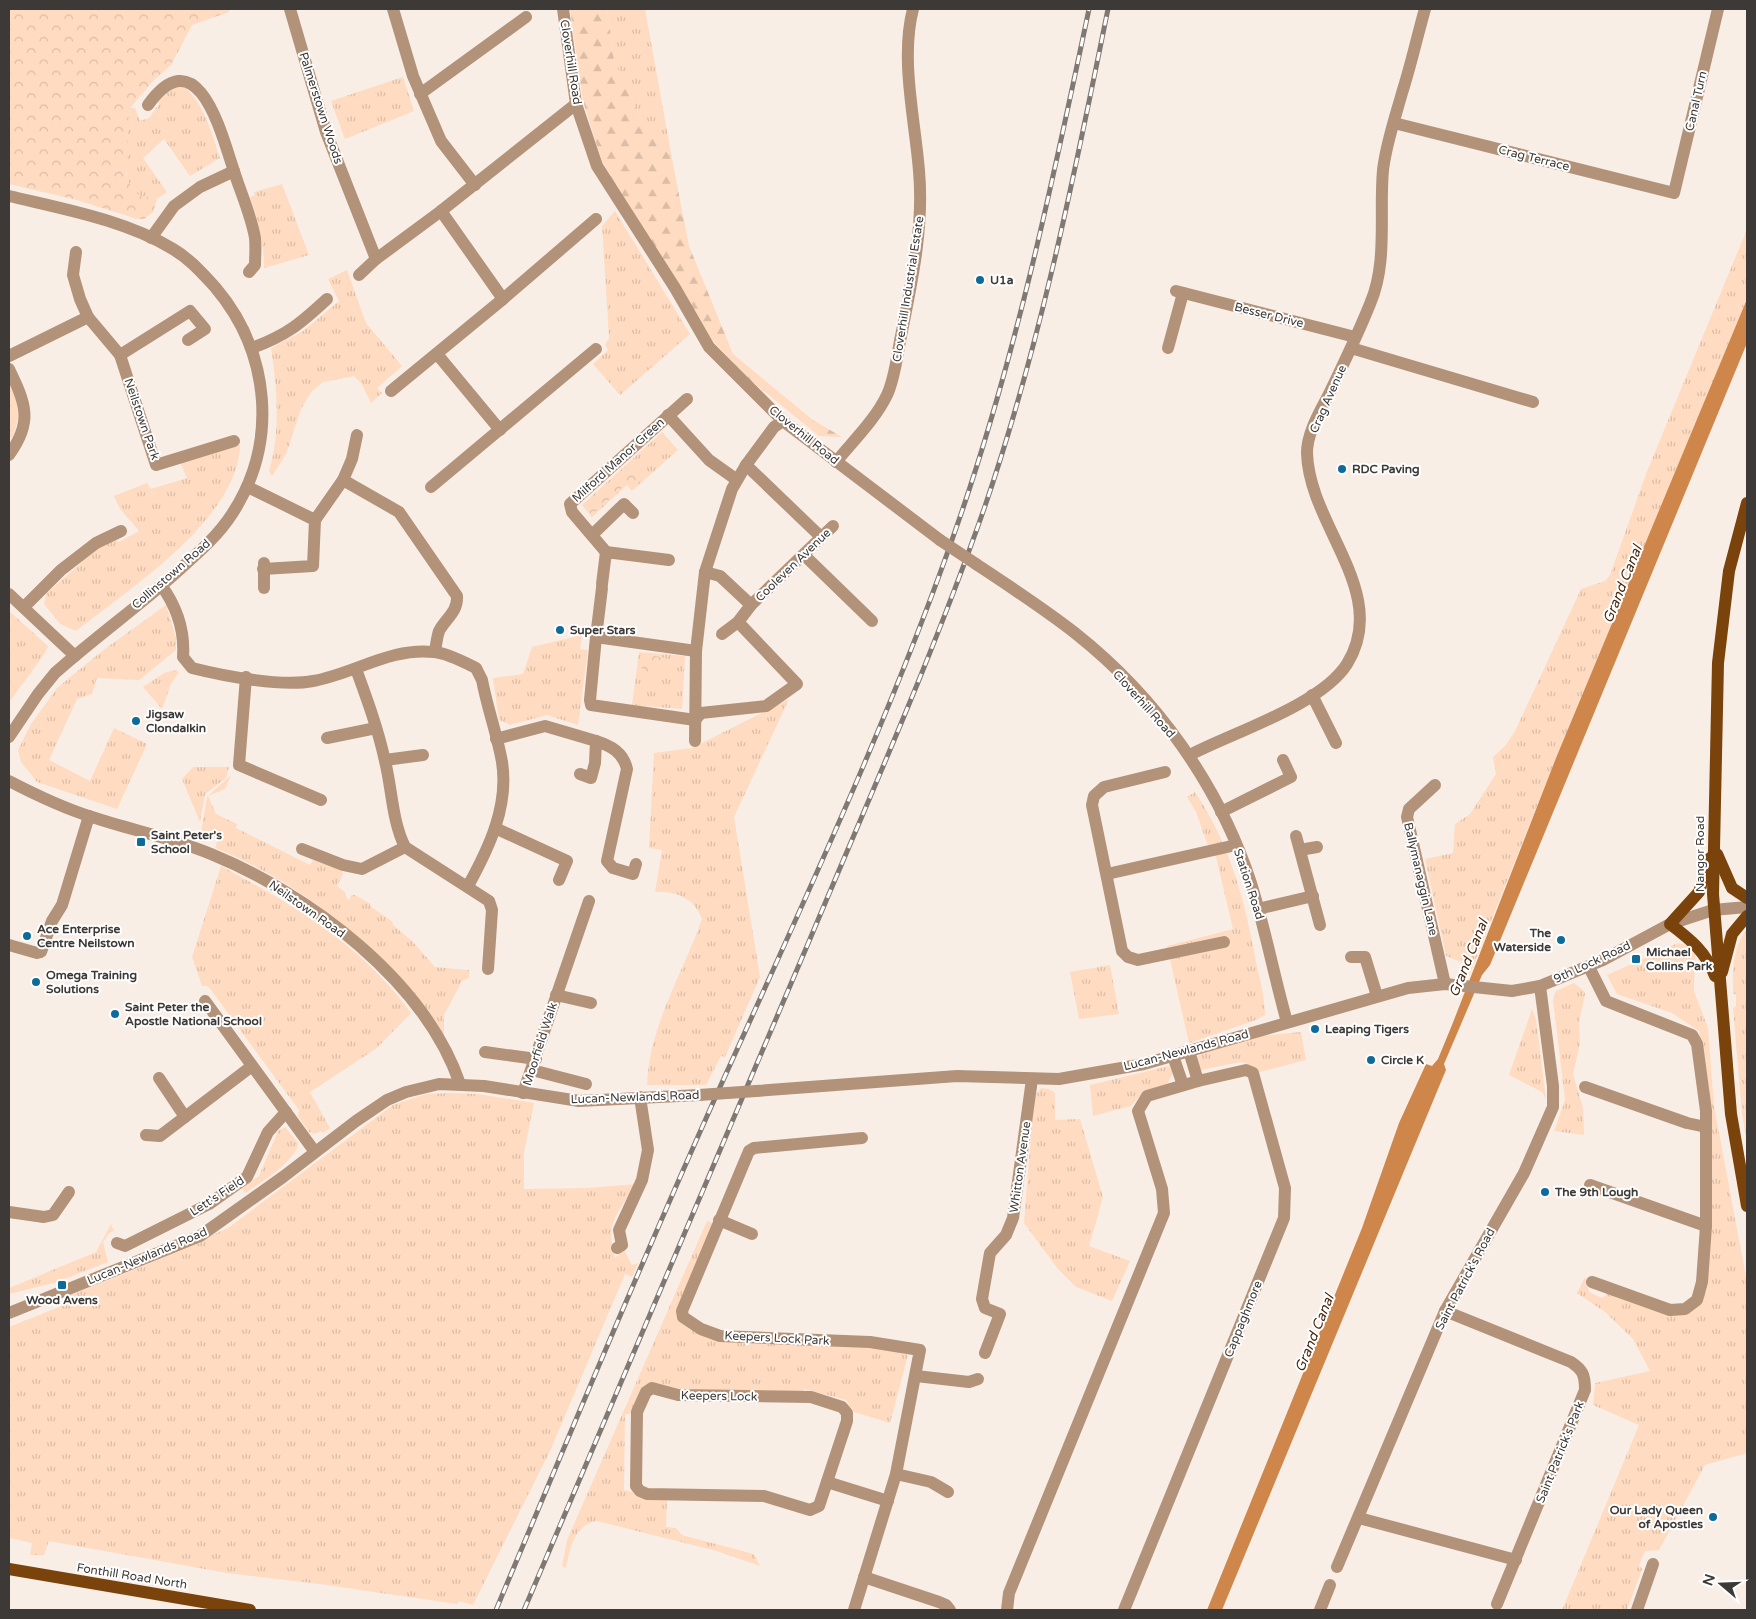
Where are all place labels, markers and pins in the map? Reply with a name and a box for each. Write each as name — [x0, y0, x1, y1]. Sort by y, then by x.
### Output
place label: U1a — [990, 273, 1014, 287]
marker: U1a — [974, 274, 986, 286]
place label: RDC Paving — [1352, 462, 1420, 477]
marker: RDC Paving — [1336, 463, 1348, 475]
place label: Super Stars — [570, 623, 636, 638]
marker: Super Stars — [554, 624, 566, 636]
place label: Jigsaw Clondalkin — [145, 707, 206, 735]
marker: Jigsaw Clondalkin — [130, 715, 142, 727]
place label: Saint Peter's School — [151, 828, 222, 856]
marker: Saint Peter's School — [135, 836, 147, 848]
place label: Ace Enterprise Centre Neilstown — [37, 922, 135, 950]
place label: The Waterside — [1494, 926, 1551, 954]
marker: Ace Enterprise Centre Neilstown — [21, 930, 33, 942]
marker: The Waterside — [1555, 934, 1567, 946]
place label: Michael Collins Park — [1646, 945, 1713, 973]
marker: Michael Collins Park — [1630, 953, 1642, 965]
place label: Omega Training Solutions — [46, 968, 137, 996]
marker: Omega Training Solutions — [30, 976, 42, 988]
place label: Saint Peter the Apostle National School — [125, 1000, 262, 1029]
marker: Saint Peter the Apostle National School — [109, 1008, 121, 1020]
place label: Leaping Tigers — [1325, 1022, 1409, 1037]
marker: Leaping Tigers — [1309, 1023, 1321, 1035]
place label: Circle K — [1381, 1053, 1424, 1067]
marker: Circle K — [1365, 1054, 1377, 1066]
place label: The 9th Lough — [1554, 1185, 1638, 1200]
marker: The 9th Lough — [1539, 1186, 1551, 1198]
marker: Wood Avens — [56, 1279, 68, 1291]
place label: Wood Avens — [26, 1293, 98, 1307]
place label: Our Lady Queen of Apostles — [1610, 1503, 1703, 1532]
marker: Our Lady Queen of Apostles — [1707, 1511, 1719, 1523]

